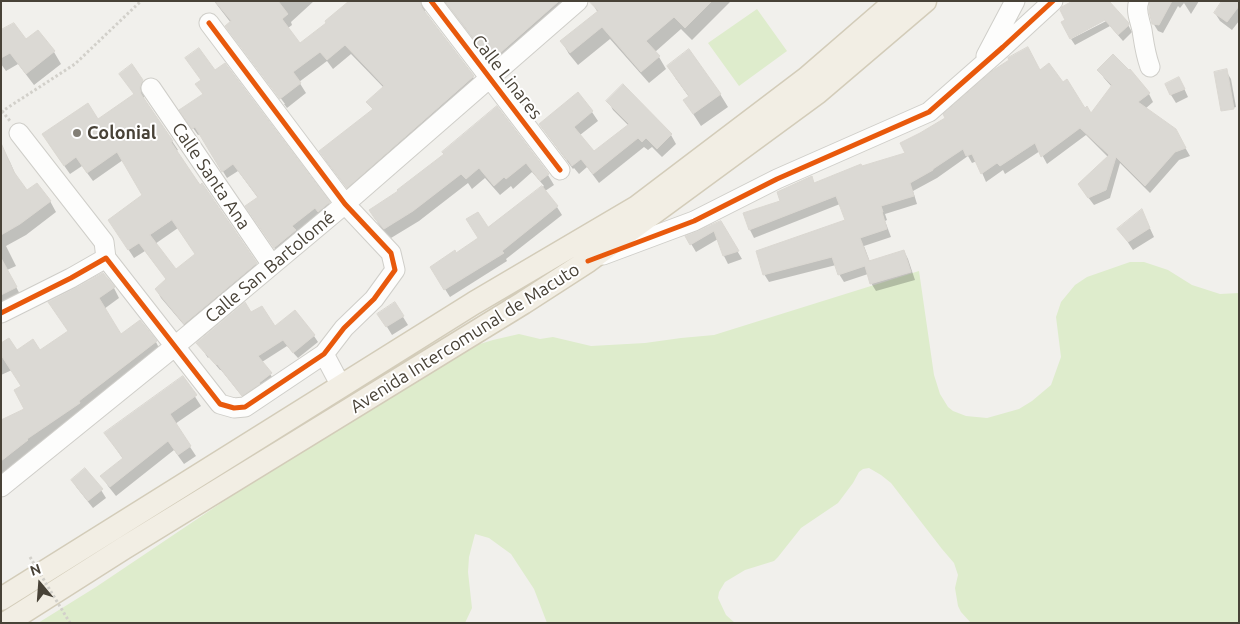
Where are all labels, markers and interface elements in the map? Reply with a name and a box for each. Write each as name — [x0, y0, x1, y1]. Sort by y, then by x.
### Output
street label: Calle Linares — [467, 30, 547, 124]
street label: Calle Santa Ana — [167, 118, 255, 234]
place label: Colonial — [87, 122, 156, 144]
marker: Colonial — [71, 127, 83, 139]
street label: Calle San Bartolomé — [201, 206, 339, 328]
street label: Avenida Intercomunal de Macuto — [346, 258, 584, 418]
north arrow — [15, 559, 65, 609]
text: N — [28, 561, 43, 579]

